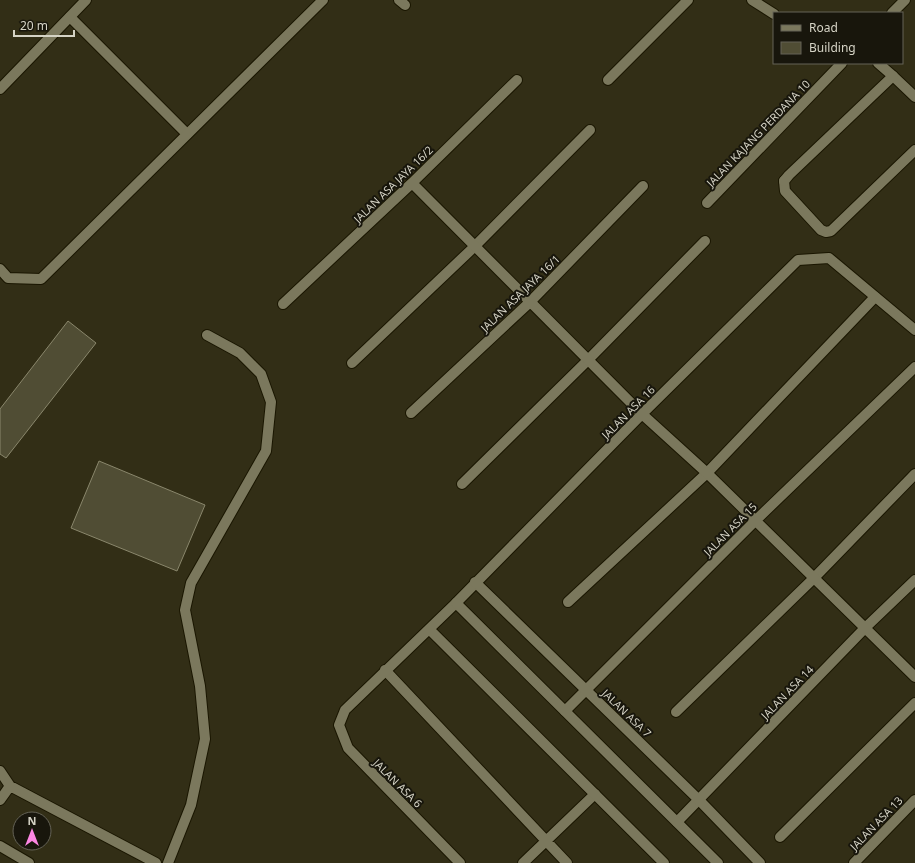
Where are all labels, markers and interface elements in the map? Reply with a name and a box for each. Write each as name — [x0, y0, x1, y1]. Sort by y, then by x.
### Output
scale bar — [14, 12, 74, 38]
legend — [773, 12, 903, 64]
text: 20 m — [20, 17, 48, 34]
text: Road — [809, 19, 838, 36]
text: Building — [809, 39, 856, 56]
street label: JALAN KAJANG PERDANA 10 — [702, 76, 813, 190]
street label: JALAN ASA JAYA 16/2 — [349, 142, 436, 226]
street label: JALAN ASA JAYA 16/1 — [476, 251, 563, 335]
street label: JALAN ASA 16 — [597, 382, 658, 443]
street label: JALAN ASA 15 — [699, 499, 760, 560]
street label: JALAN ASA 14 — [757, 661, 817, 723]
street label: JALAN ASA 7 — [598, 685, 655, 740]
street label: JALAN ASA 6 — [370, 755, 426, 811]
street label: JALAN ASA 13 — [846, 793, 906, 854]
north arrow — [12, 811, 52, 851]
text: N — [28, 813, 36, 828]

